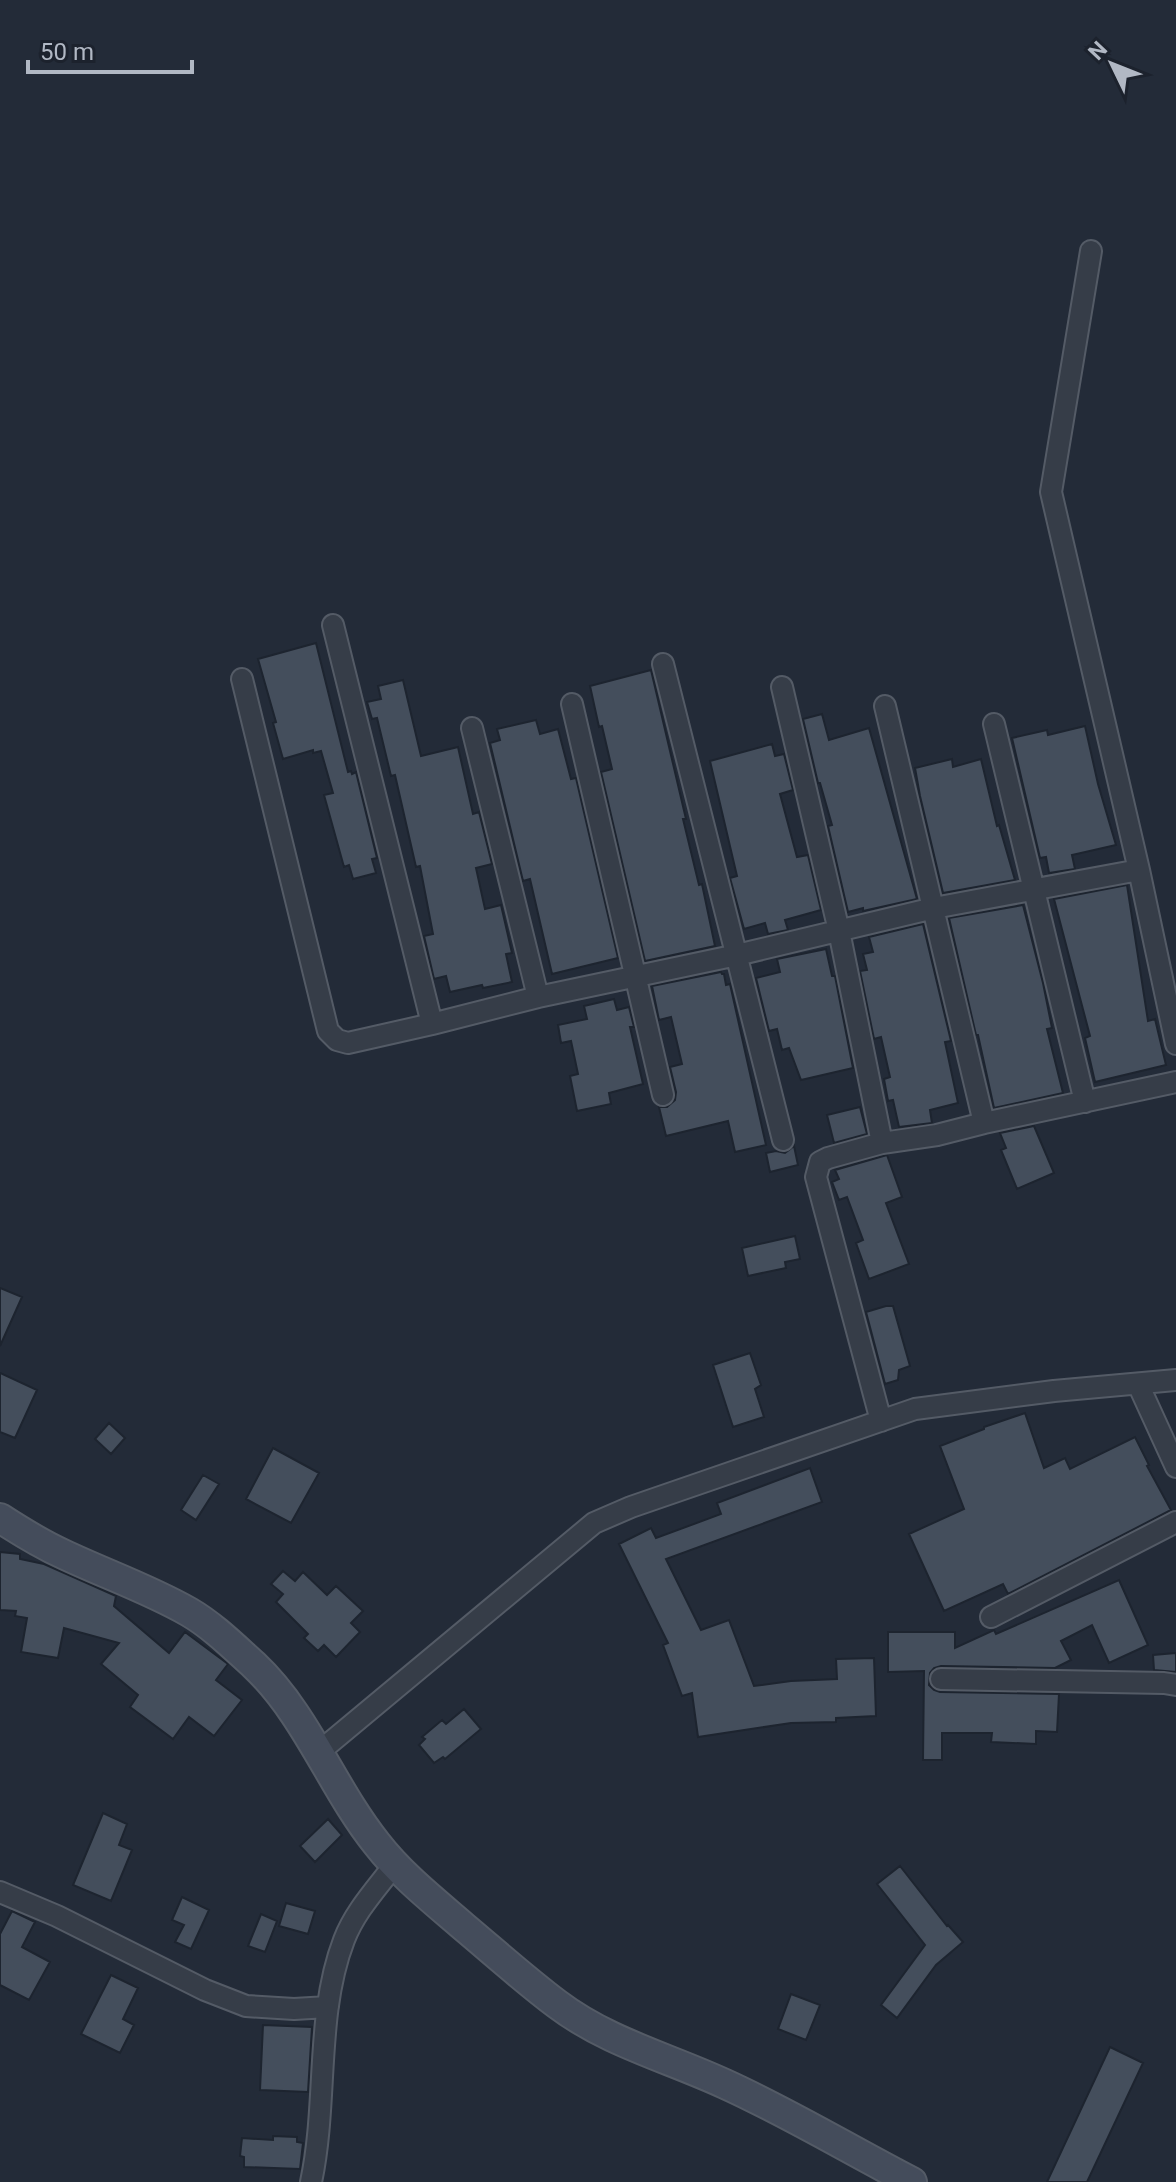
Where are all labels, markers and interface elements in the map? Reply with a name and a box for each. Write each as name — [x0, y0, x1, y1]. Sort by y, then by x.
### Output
scale bar — [28, 24, 192, 74]
north arrow — [1072, 24, 1152, 104]
text: N — [1083, 36, 1112, 65]
text: 50 m — [40, 38, 94, 66]

